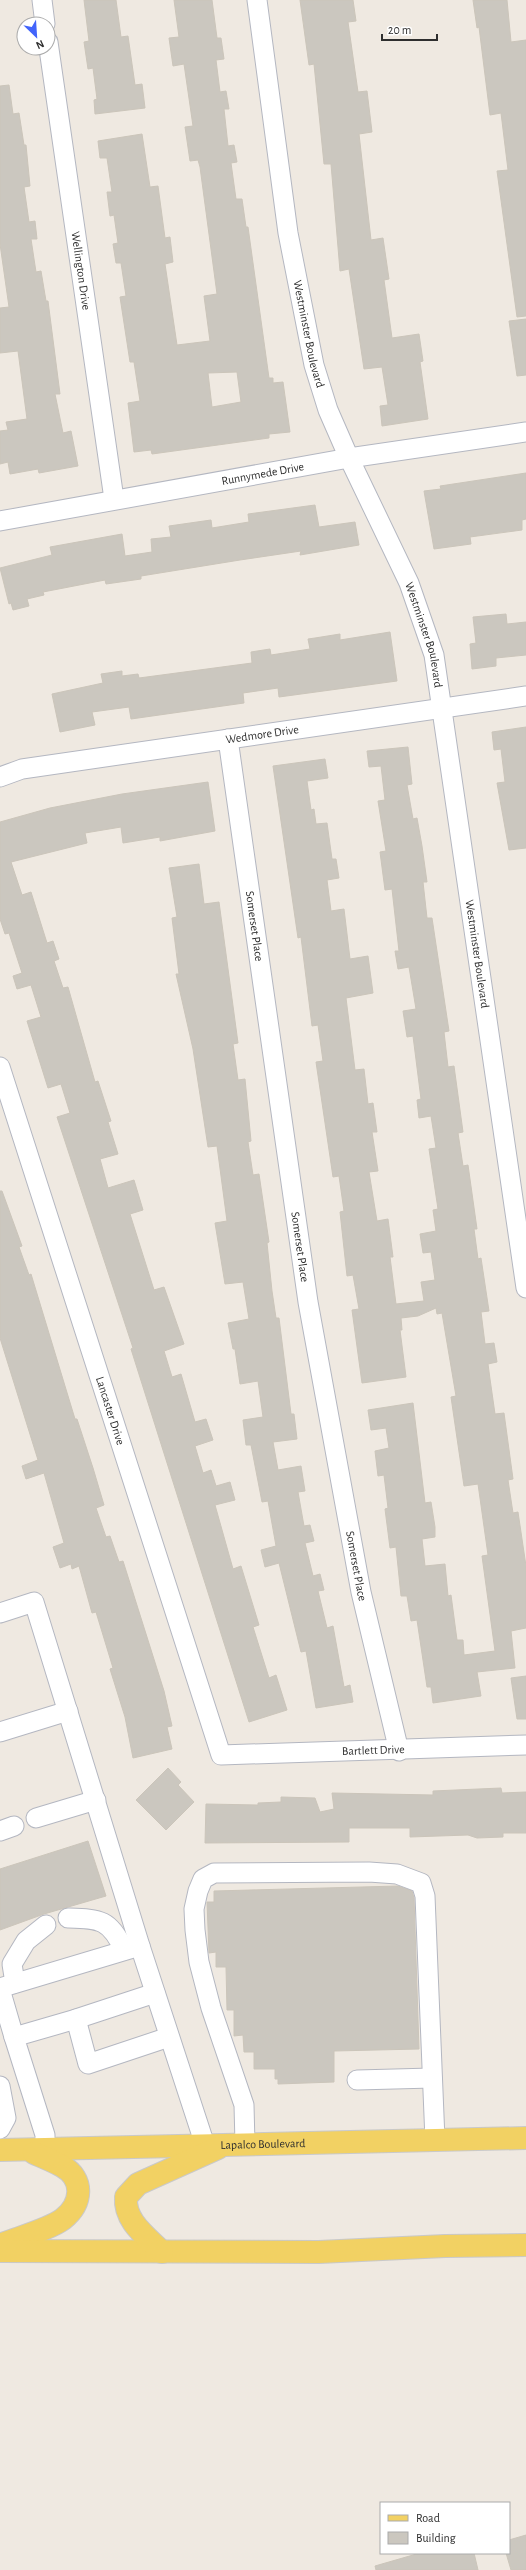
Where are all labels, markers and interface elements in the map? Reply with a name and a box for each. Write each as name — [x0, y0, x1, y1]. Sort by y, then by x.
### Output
north arrow — [16, 16, 56, 56]
scale bar — [382, 16, 437, 42]
text: 20 m — [388, 24, 411, 36]
text: N — [34, 38, 46, 51]
street label: Wellington Drive — [69, 231, 93, 311]
street label: Westminster Boulevard — [291, 279, 327, 389]
street label: Runnymede Drive — [221, 460, 305, 487]
street label: Westminster Boulevard — [403, 581, 445, 688]
street label: Wedmore Drive — [225, 723, 299, 745]
street label: Somerset Place — [244, 890, 266, 962]
street label: Westminster Boulevard — [464, 899, 491, 1009]
street label: Somerset Place — [289, 1211, 311, 1283]
street label: Lancaster Drive — [94, 1375, 127, 1446]
street label: Somerset Place — [344, 1530, 369, 1602]
street label: Bartlett Drive — [342, 1743, 405, 1757]
street label: Lapalco Boulevard — [220, 2137, 306, 2151]
legend — [380, 2502, 510, 2554]
text: Road — [416, 2512, 440, 2524]
text: Building — [416, 2532, 456, 2544]

